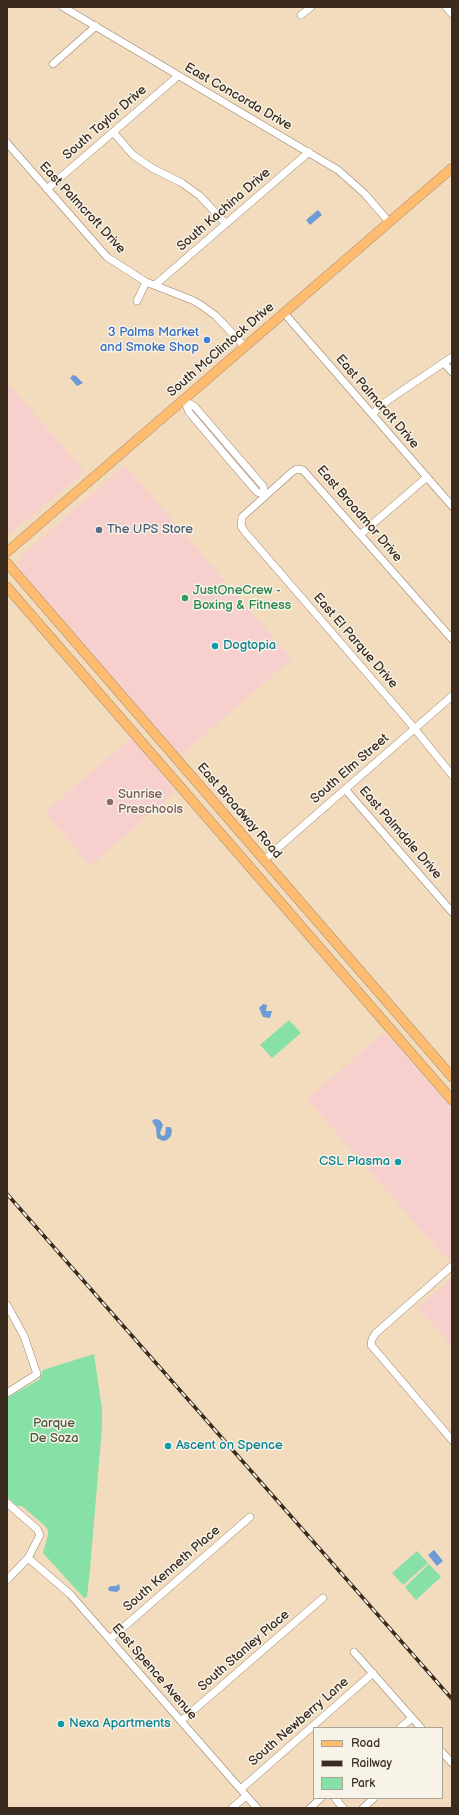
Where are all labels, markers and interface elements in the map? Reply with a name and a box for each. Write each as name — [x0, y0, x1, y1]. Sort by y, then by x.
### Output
street label: East Concorda Drive — [182, 60, 294, 134]
street label: South Taylor Drive — [60, 82, 150, 164]
street label: East Palmcroft Drive — [36, 159, 128, 257]
street label: South Kachina Drive — [174, 165, 274, 255]
street label: South McClintock Drive — [165, 299, 277, 401]
place label: 3 Palms Market and Smoke Shop — [100, 325, 199, 356]
marker: 3 Palms Market and Smoke Shop — [202, 335, 212, 345]
street label: East Palmcroft Drive — [332, 352, 422, 452]
street label: East Broadmor Drive — [313, 463, 405, 565]
place label: The UPS Store — [107, 522, 193, 538]
marker: The UPS Store — [94, 525, 104, 535]
place label: JustOneCrew - Boxing & Fitness — [193, 583, 291, 614]
street label: East El Parque Drive — [309, 590, 401, 692]
marker: JustOneCrew - Boxing & Fitness — [180, 593, 190, 603]
place label: Dogtopia — [223, 638, 276, 654]
marker: Dogtopia — [210, 641, 220, 651]
street label: South Elm Street — [308, 731, 392, 807]
street label: East Broadway Road — [193, 760, 285, 862]
street label: East Palmdale Drive — [355, 783, 445, 883]
place label: Sunrise Preschools — [118, 787, 183, 818]
marker: Sunrise Preschools — [105, 797, 115, 807]
place label: CSL Plasma — [319, 1154, 390, 1170]
marker: CSL Plasma — [393, 1157, 403, 1167]
park label: Parque De Soza — [29, 1416, 79, 1447]
place label: Ascent on Spence — [176, 1438, 283, 1454]
marker: Ascent on Spence — [163, 1441, 173, 1451]
street label: South Kenneth Place — [120, 1523, 224, 1615]
street label: South Stanley Place — [195, 1607, 293, 1695]
street label: East Spence Avenue — [108, 1621, 200, 1723]
street label: South Newberry Lane — [246, 1674, 352, 1770]
place label: Nexa Apartments — [69, 1716, 171, 1732]
marker: Nexa Apartments — [56, 1719, 66, 1729]
legend — [313, 1727, 443, 1799]
text: Road — [351, 1736, 380, 1751]
text: Railway — [351, 1756, 392, 1771]
text: Park — [351, 1776, 375, 1791]

